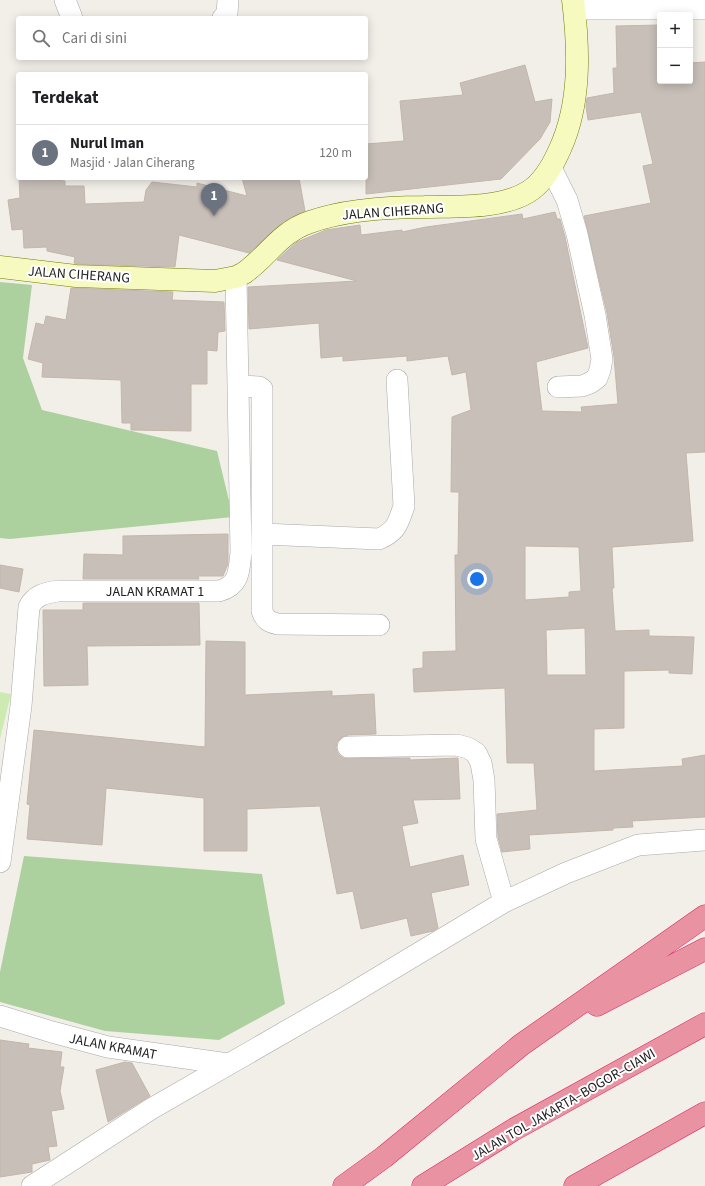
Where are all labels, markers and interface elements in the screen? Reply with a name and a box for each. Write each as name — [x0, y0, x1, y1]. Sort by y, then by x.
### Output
map controls — [657, 12, 693, 84]
button: + — [657, 12, 693, 48]
search box — [16, 16, 368, 60]
icon: search — [30, 27, 52, 49]
text: Cari di sini — [62, 28, 127, 49]
button: − — [657, 48, 693, 84]
text: Terdekat — [32, 86, 98, 110]
text: Nurul Iman — [70, 133, 144, 154]
text: 1 — [42, 144, 48, 162]
text: 120 m — [319, 144, 352, 162]
text: Masjid · Jalan Ciherang — [70, 154, 194, 172]
pin: 1 — [201, 183, 227, 216]
street label: JALAN CIHERANG — [341, 198, 445, 226]
street label: JALAN CIHERANG — [27, 261, 131, 289]
your location — [467, 569, 487, 589]
street label: JALAN KRAMAT 1 — [106, 582, 204, 602]
street label: JALAN KRAMAT — [67, 1029, 159, 1065]
street label: JALAN TOL JAKARTA–BOGOR–CIAWI — [468, 1044, 659, 1166]

